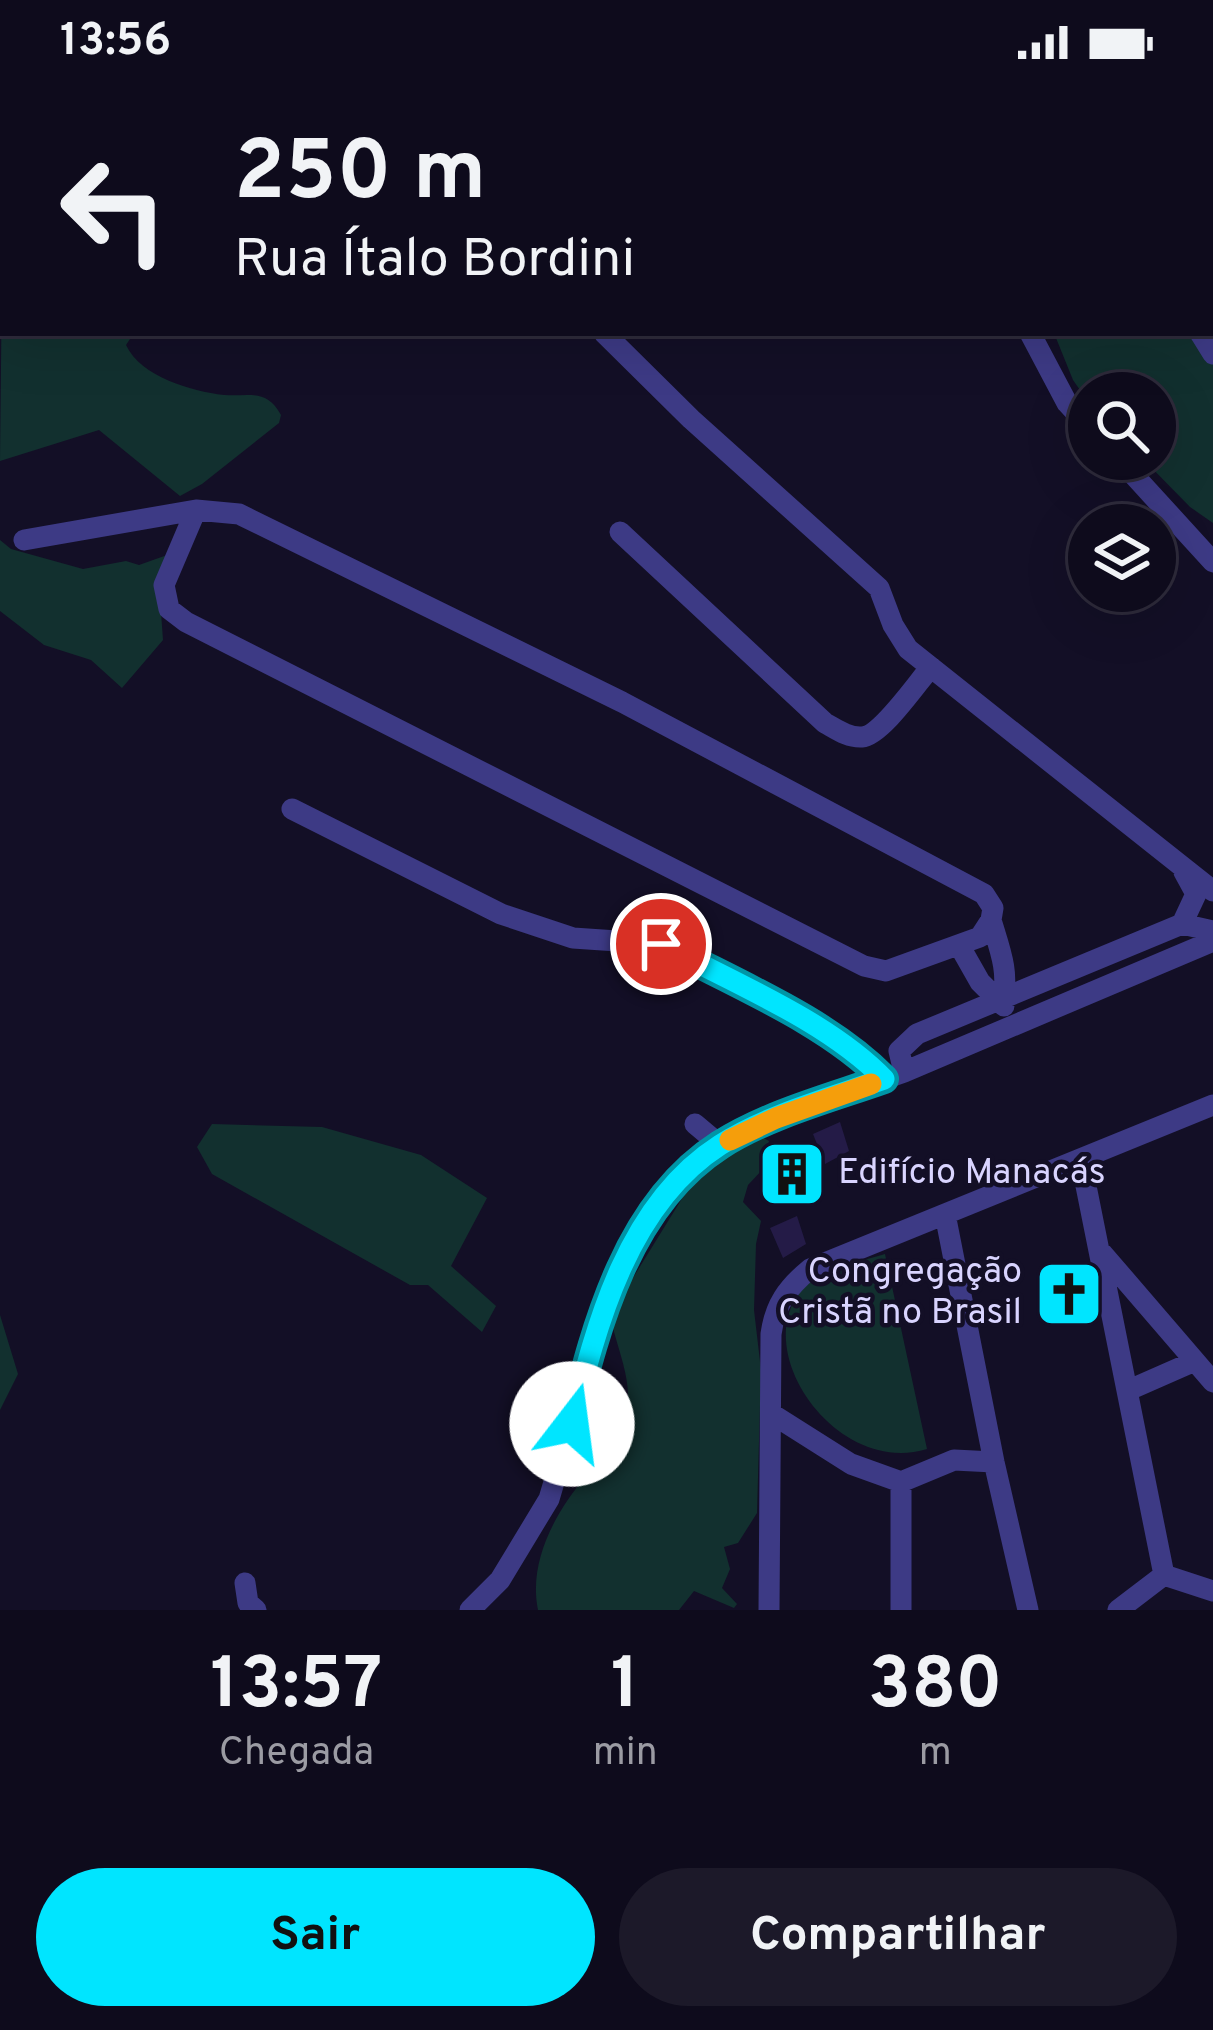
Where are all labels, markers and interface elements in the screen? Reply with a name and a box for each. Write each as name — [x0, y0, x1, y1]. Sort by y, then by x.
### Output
text: 13:56 — [60, 14, 171, 71]
text: 250 m — [234, 123, 486, 229]
icon: left — [36, 132, 192, 288]
text: Rua Ítalo Bordini — [234, 227, 635, 296]
map controls — [1068, 372, 1176, 612]
button: search — [1068, 372, 1176, 480]
button: layers — [1068, 504, 1176, 612]
pin — [610, 893, 712, 995]
icon: arrive — [628, 911, 694, 977]
building icon: Edifício Manacás — [757, 1139, 827, 1209]
place label: Edifício Manacás — [838, 1151, 1106, 1197]
place label: Congregação Cristã no Brasil — [778, 1250, 1022, 1337]
church icon: Congregação Cristã no Brasil — [1034, 1259, 1104, 1329]
position arrow — [509, 1361, 635, 1487]
text: 13:57 — [210, 1642, 382, 1734]
text: 1 — [611, 1642, 640, 1734]
text: 380 — [868, 1642, 1003, 1734]
text: Chegada — [219, 1730, 374, 1779]
text: min — [593, 1730, 658, 1779]
text: m — [919, 1730, 952, 1779]
button: Sair — [36, 1868, 595, 2006]
button: Compartilhar — [619, 1868, 1177, 2006]

